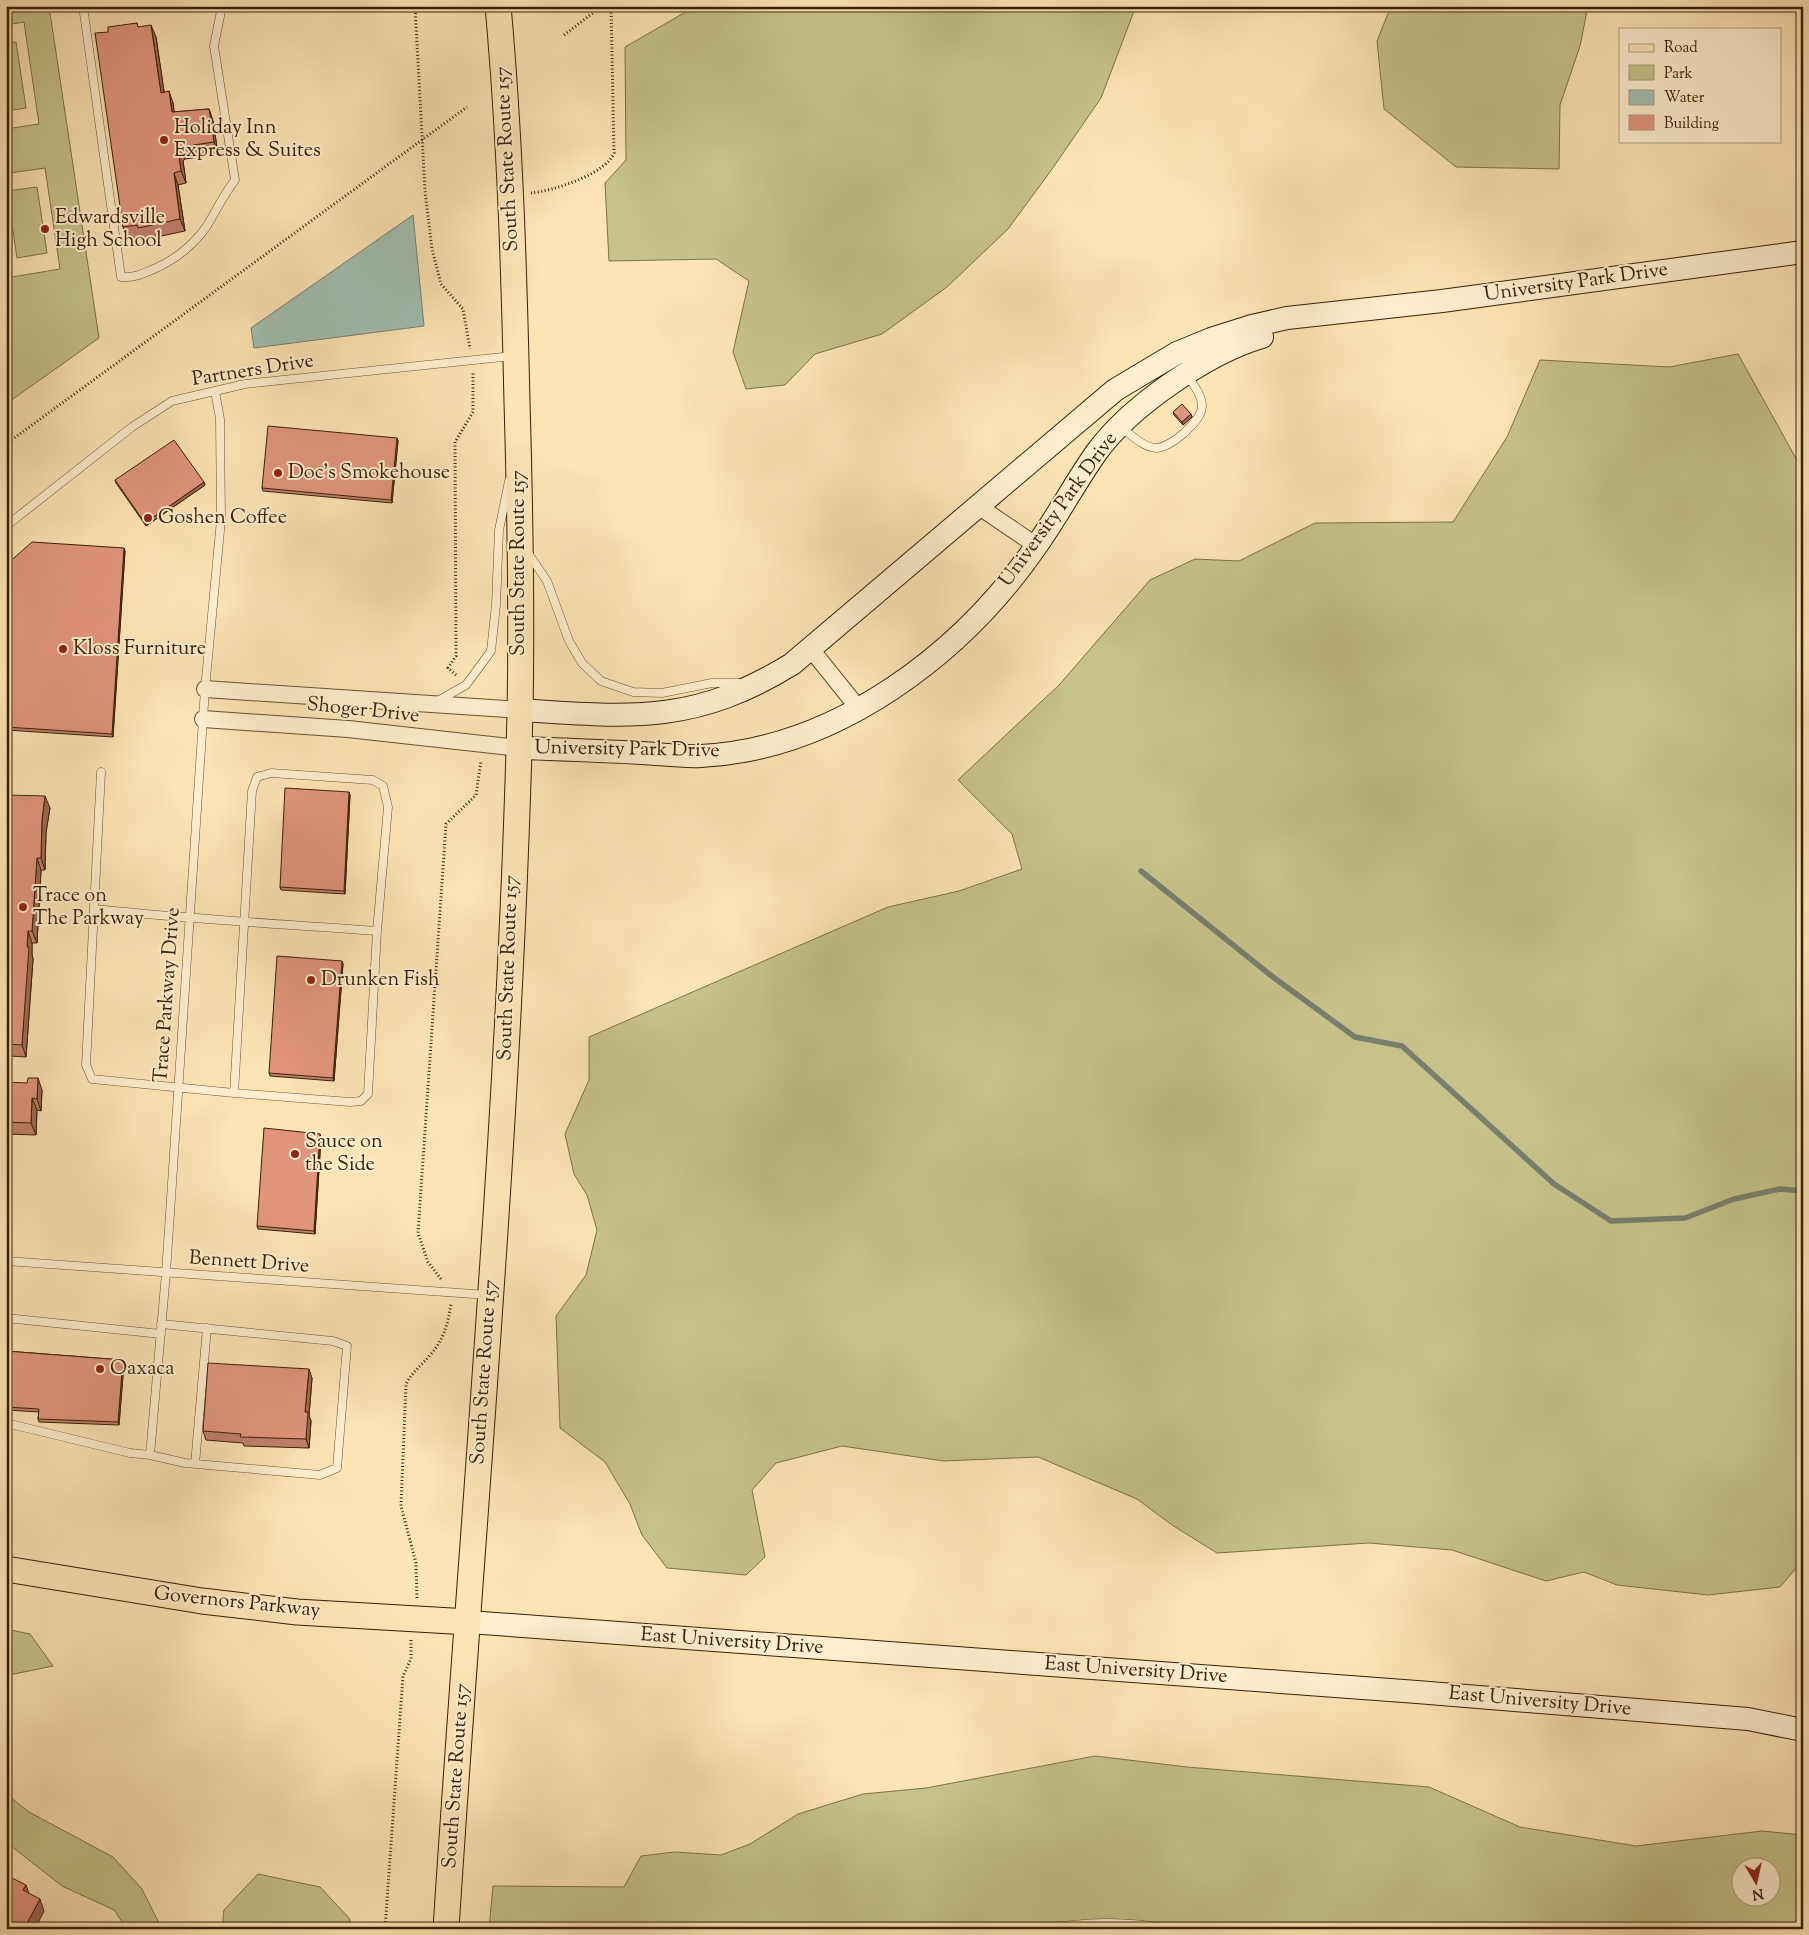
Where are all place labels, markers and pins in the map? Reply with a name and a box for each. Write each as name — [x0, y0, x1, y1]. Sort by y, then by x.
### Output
place label: Holiday Inn Express & Suites — [174, 114, 321, 166]
marker: Holiday Inn Express & Suites — [158, 134, 170, 146]
place label: Edwardsville High School — [55, 204, 165, 256]
marker: Edwardsville High School — [39, 223, 51, 235]
place label: Doc's Smokehouse — [288, 459, 450, 488]
marker: Doc's Smokehouse — [272, 467, 284, 479]
place label: Goshen Coffee — [158, 504, 287, 533]
marker: Goshen Coffee — [142, 512, 154, 524]
place label: Kloss Furniture — [73, 635, 206, 664]
marker: Kloss Furniture — [57, 643, 69, 655]
place label: Trace on The Parkway — [33, 882, 144, 934]
marker: Trace on The Parkway — [17, 901, 29, 913]
place label: Drunken Fish — [321, 966, 440, 995]
marker: Drunken Fish — [305, 974, 317, 986]
place label: Sauce on the Side — [305, 1128, 383, 1180]
marker: Sauce on the Side — [289, 1148, 301, 1160]
place label: Oaxaca — [110, 1355, 174, 1384]
marker: Oaxaca — [94, 1363, 106, 1375]

